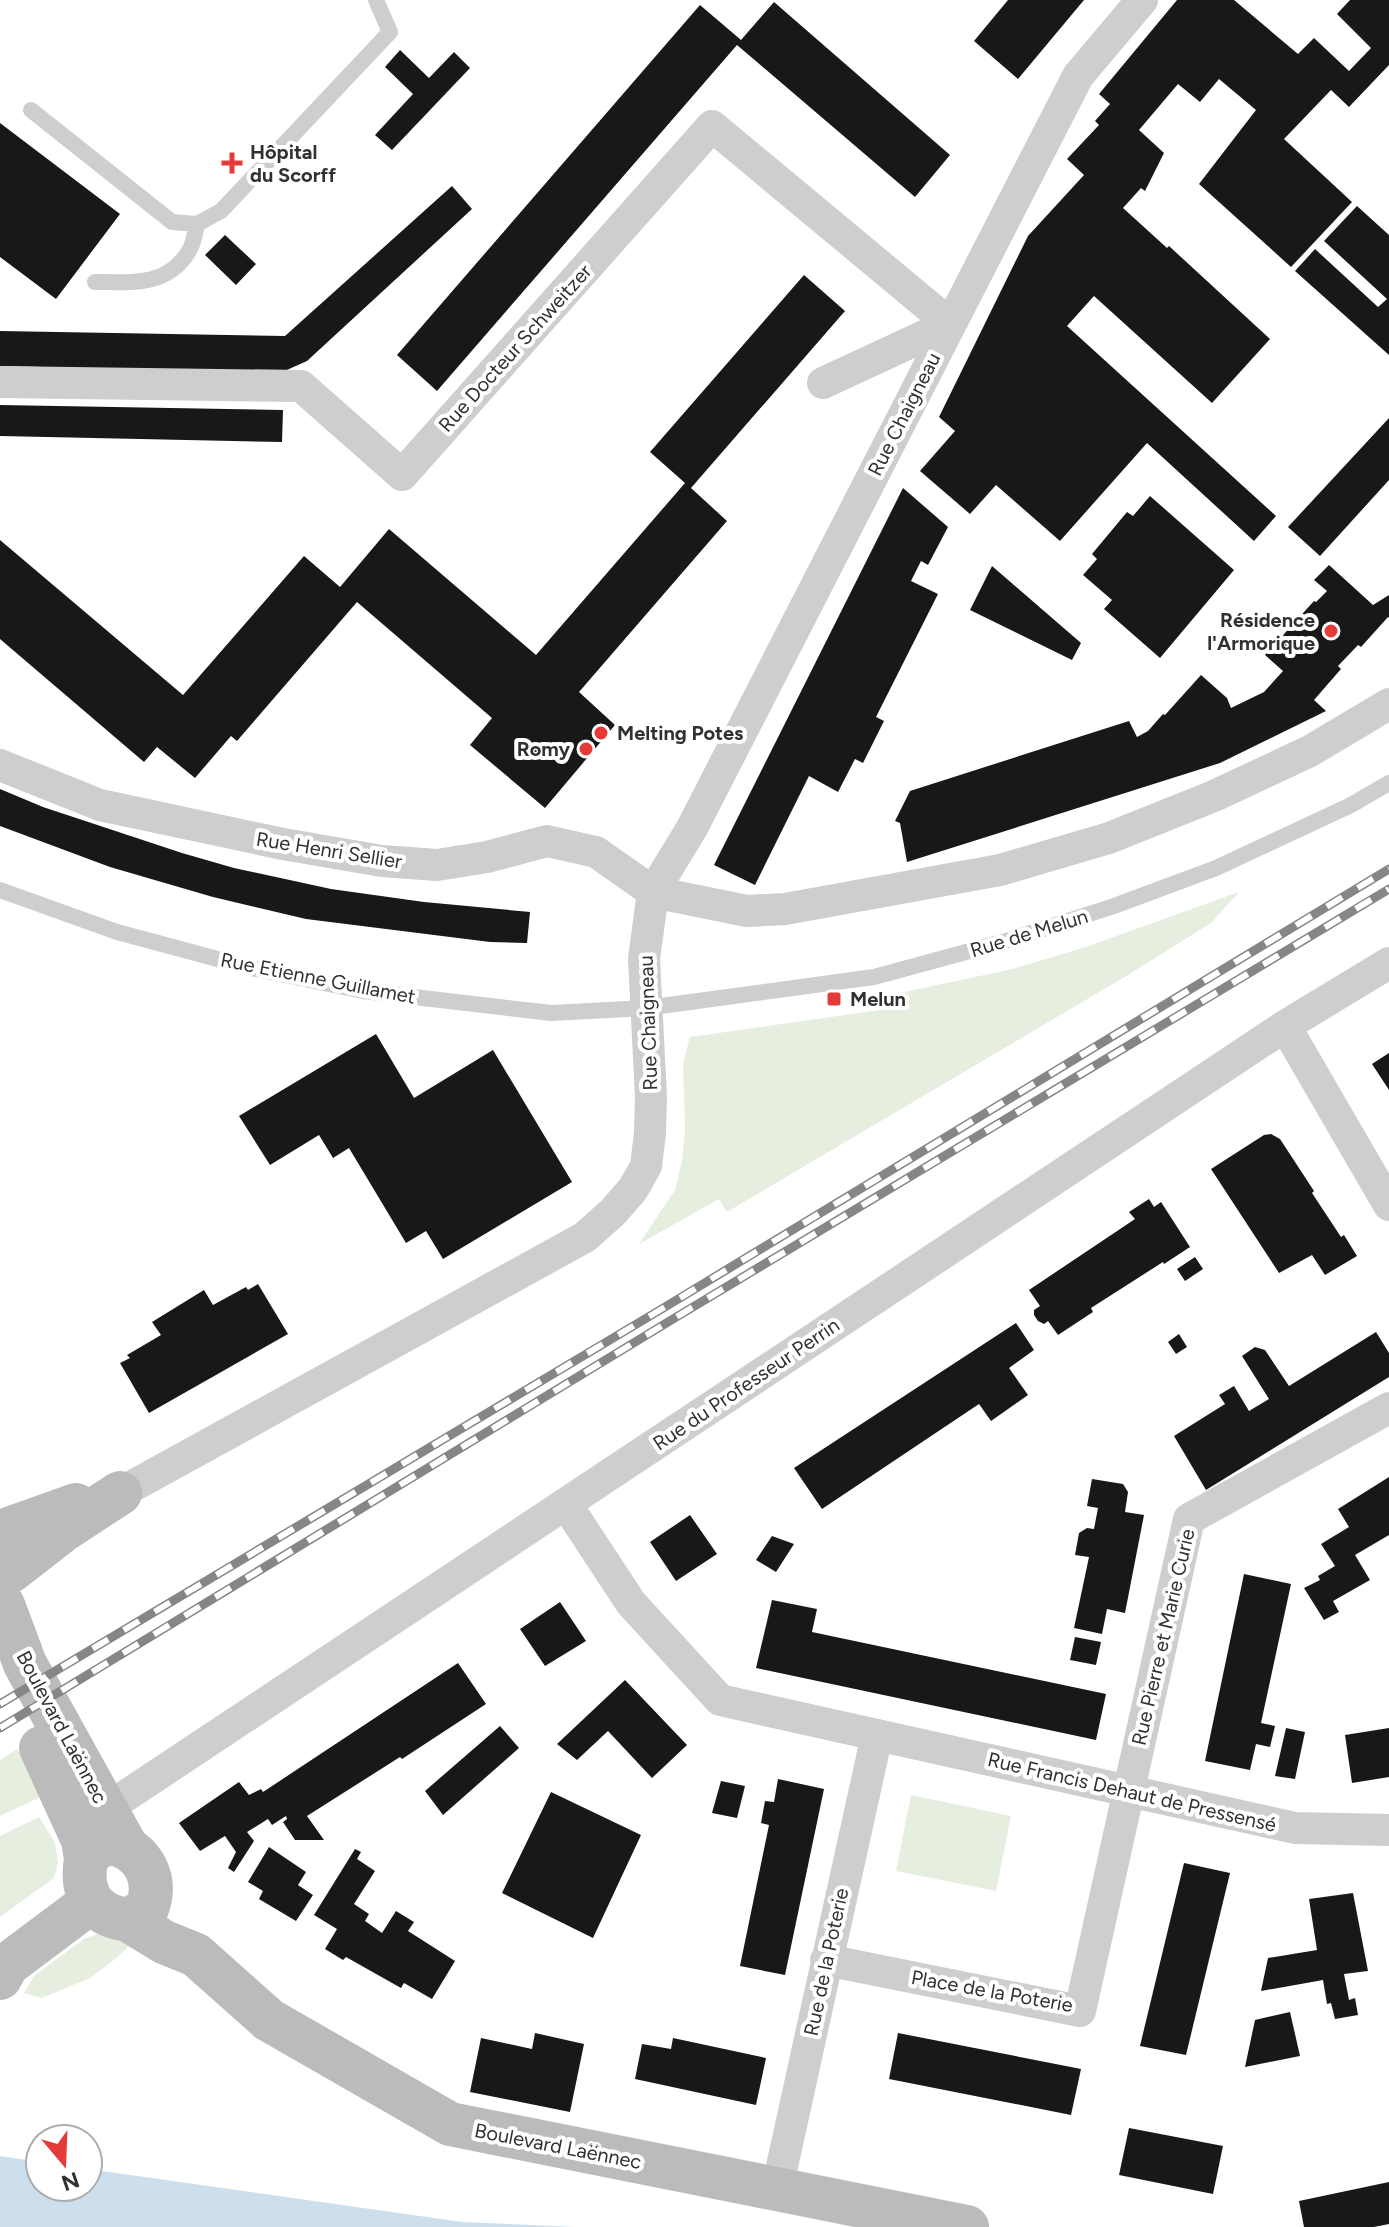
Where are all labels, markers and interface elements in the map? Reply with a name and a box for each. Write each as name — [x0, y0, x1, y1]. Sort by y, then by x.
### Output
place label: Hôpital du Scorff — [250, 140, 336, 187]
marker: Hôpital du Scorff — [221, 152, 243, 174]
street label: Rue Docteur Schweitzer — [433, 259, 597, 437]
street label: Rue Chaigneau — [863, 348, 945, 480]
place label: Résidence l'Armorique — [1207, 608, 1315, 655]
marker: Résidence l'Armorique — [1322, 622, 1340, 640]
place label: Melting Potes — [617, 721, 743, 745]
marker: Melting Potes — [592, 724, 610, 742]
place label: Romy — [517, 737, 570, 761]
marker: Romy — [577, 740, 595, 758]
street label: Rue Henri Sellier — [254, 827, 404, 873]
street label: Rue de Melun — [967, 904, 1091, 962]
street label: Rue Etienne Guillamet — [218, 947, 418, 1009]
street label: Rue Chaigneau — [634, 955, 662, 1091]
place label: Melun — [850, 987, 906, 1011]
marker: Melun — [825, 990, 843, 1008]
street label: Rue du Professeur Perrin — [648, 1313, 844, 1455]
street label: Rue Pierre et Marie Curie — [1126, 1526, 1200, 1748]
street label: Boulevard Laënnec — [12, 1647, 112, 1808]
street label: Rue Francis Dehaut de Pressensé — [985, 1747, 1279, 1837]
street label: Rue de la Poterie — [799, 1886, 853, 2038]
street label: Place de la Poterie — [909, 1965, 1075, 2017]
street label: Boulevard Laënnec — [473, 2118, 644, 2174]
north arrow — [24, 2123, 104, 2203]
text: N — [58, 2166, 83, 2197]

